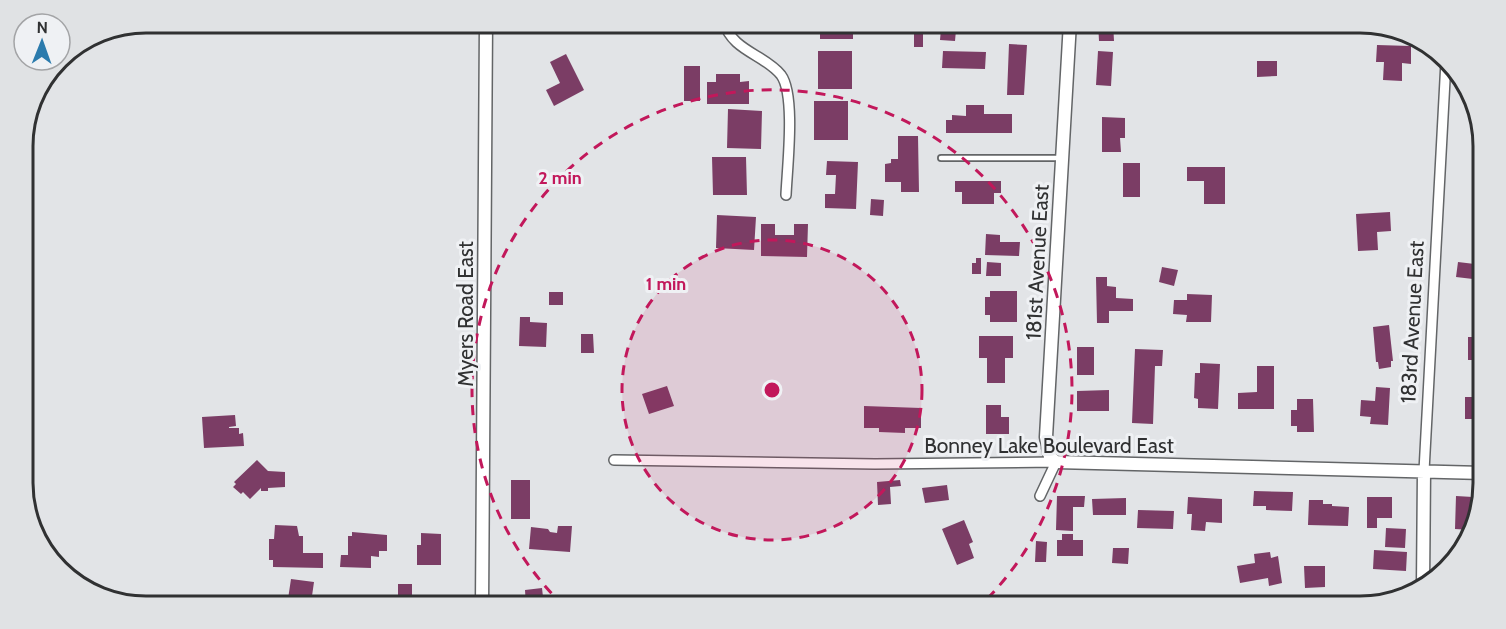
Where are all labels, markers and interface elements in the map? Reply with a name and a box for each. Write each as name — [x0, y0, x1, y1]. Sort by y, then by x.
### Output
north arrow — [12, 12, 72, 72]
text: N — [36, 18, 48, 37]
text: 2 min — [538, 167, 582, 189]
street label: 181st Avenue East — [1020, 184, 1054, 340]
street label: 183rd Avenue East — [1395, 240, 1429, 404]
street label: Myers Road East — [453, 241, 478, 387]
text: 1 min — [646, 273, 686, 295]
centre of rings — [762, 380, 782, 400]
street label: Bonney Lake Boulevard East — [924, 433, 1174, 458]

